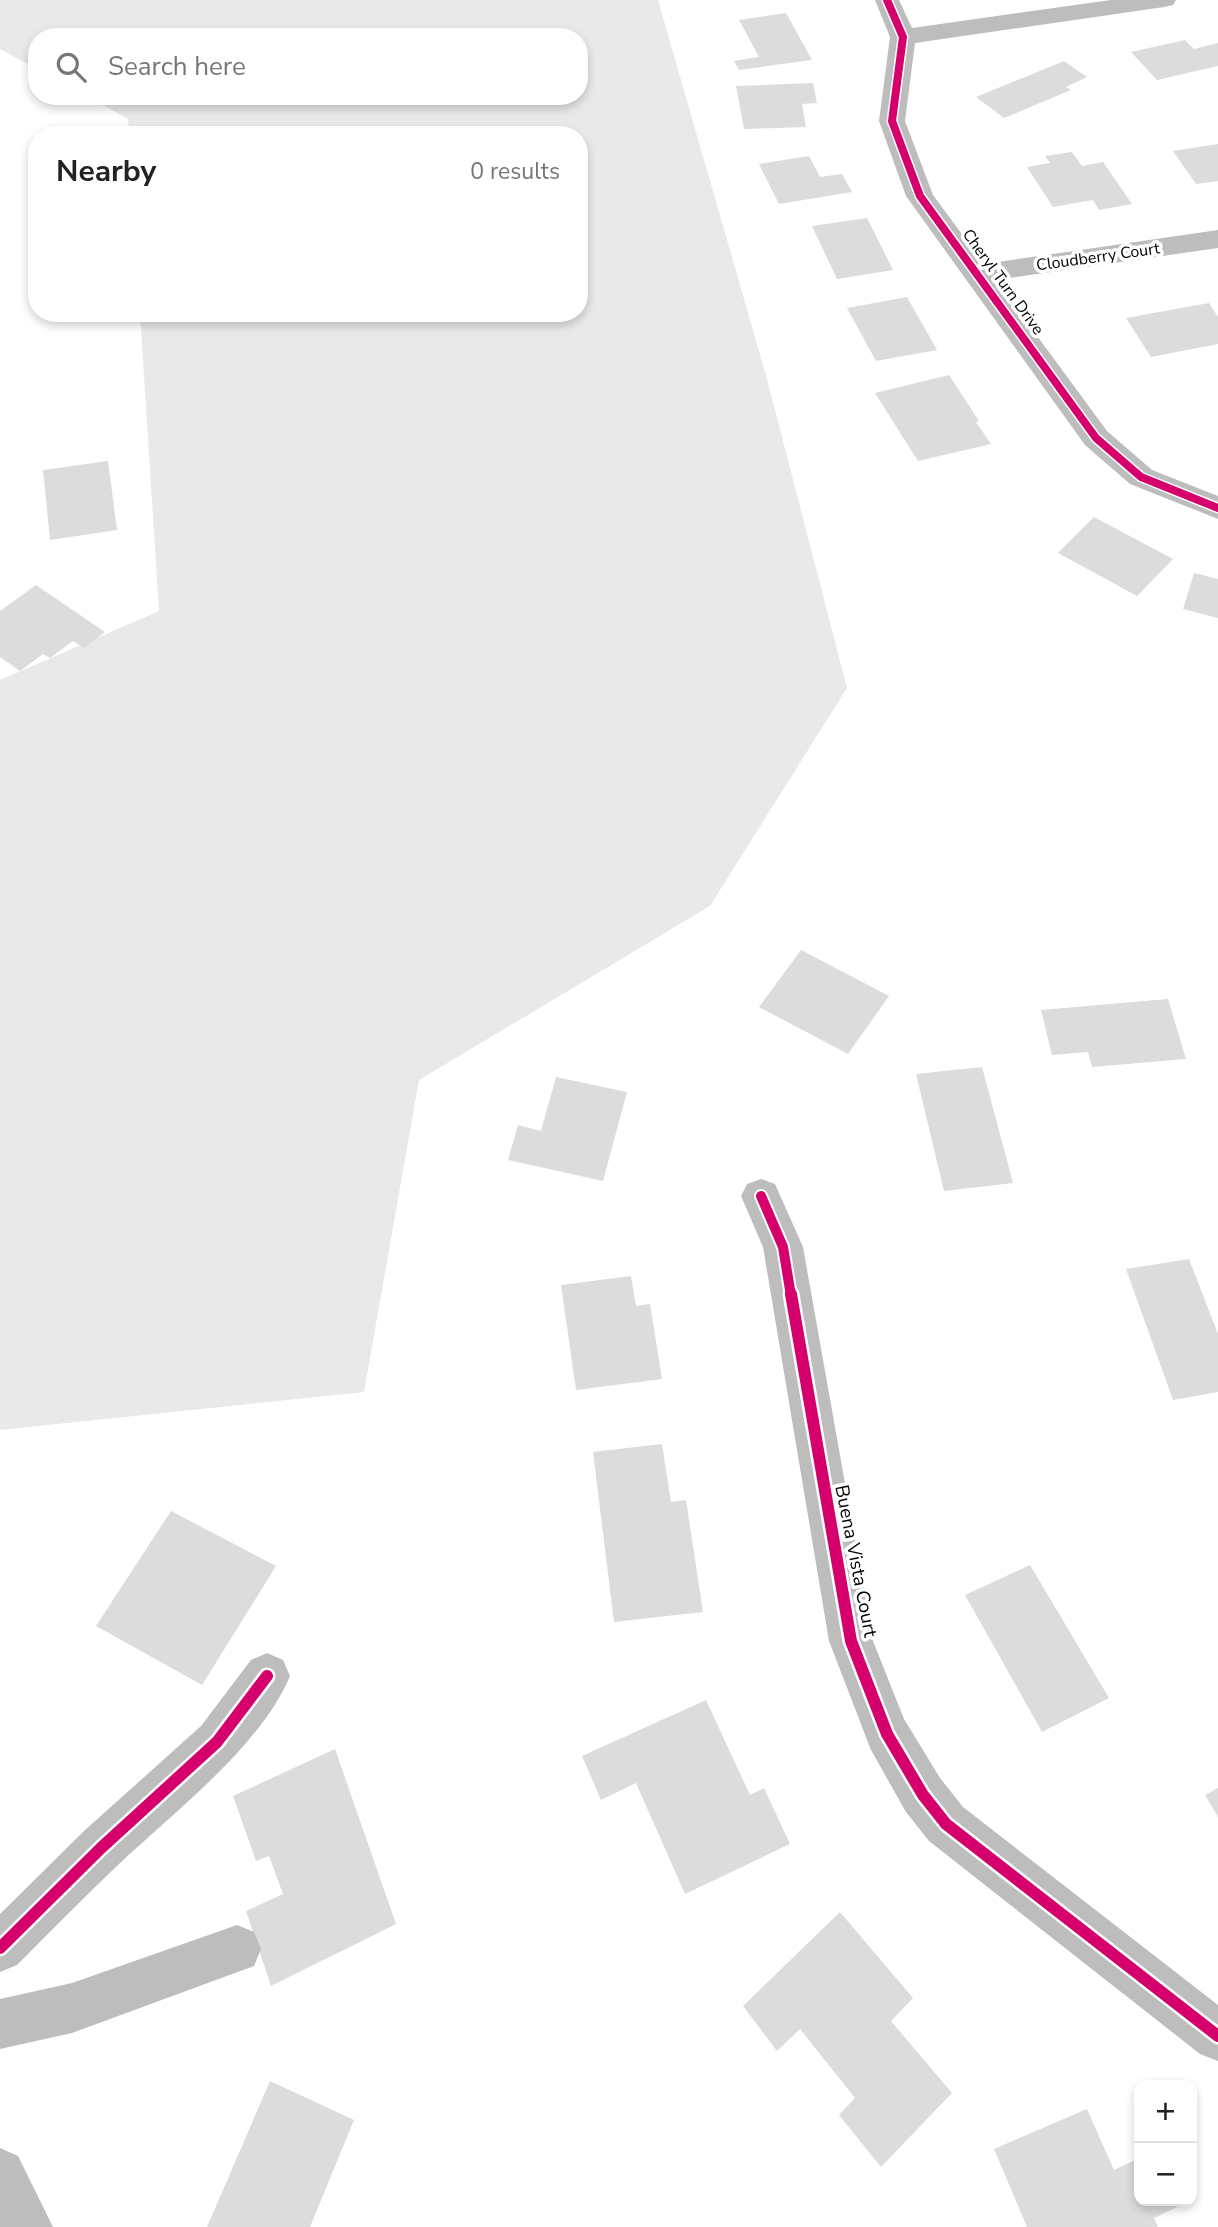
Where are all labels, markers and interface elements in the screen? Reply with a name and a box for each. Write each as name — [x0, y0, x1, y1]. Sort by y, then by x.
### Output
search box — [28, 28, 588, 105]
icon: search — [52, 48, 90, 86]
text: Search here — [108, 49, 246, 84]
text: Nearby — [56, 151, 156, 192]
text: 0 results — [470, 156, 560, 187]
street label: Cheryl Turn Drive — [957, 225, 1049, 339]
street label: Cloudberry Court — [1035, 237, 1162, 277]
street label: Buena Vista Court — [828, 1483, 884, 1640]
map controls — [1134, 2080, 1197, 2206]
button: + — [1134, 2080, 1197, 2143]
button: − — [1134, 2143, 1197, 2206]

